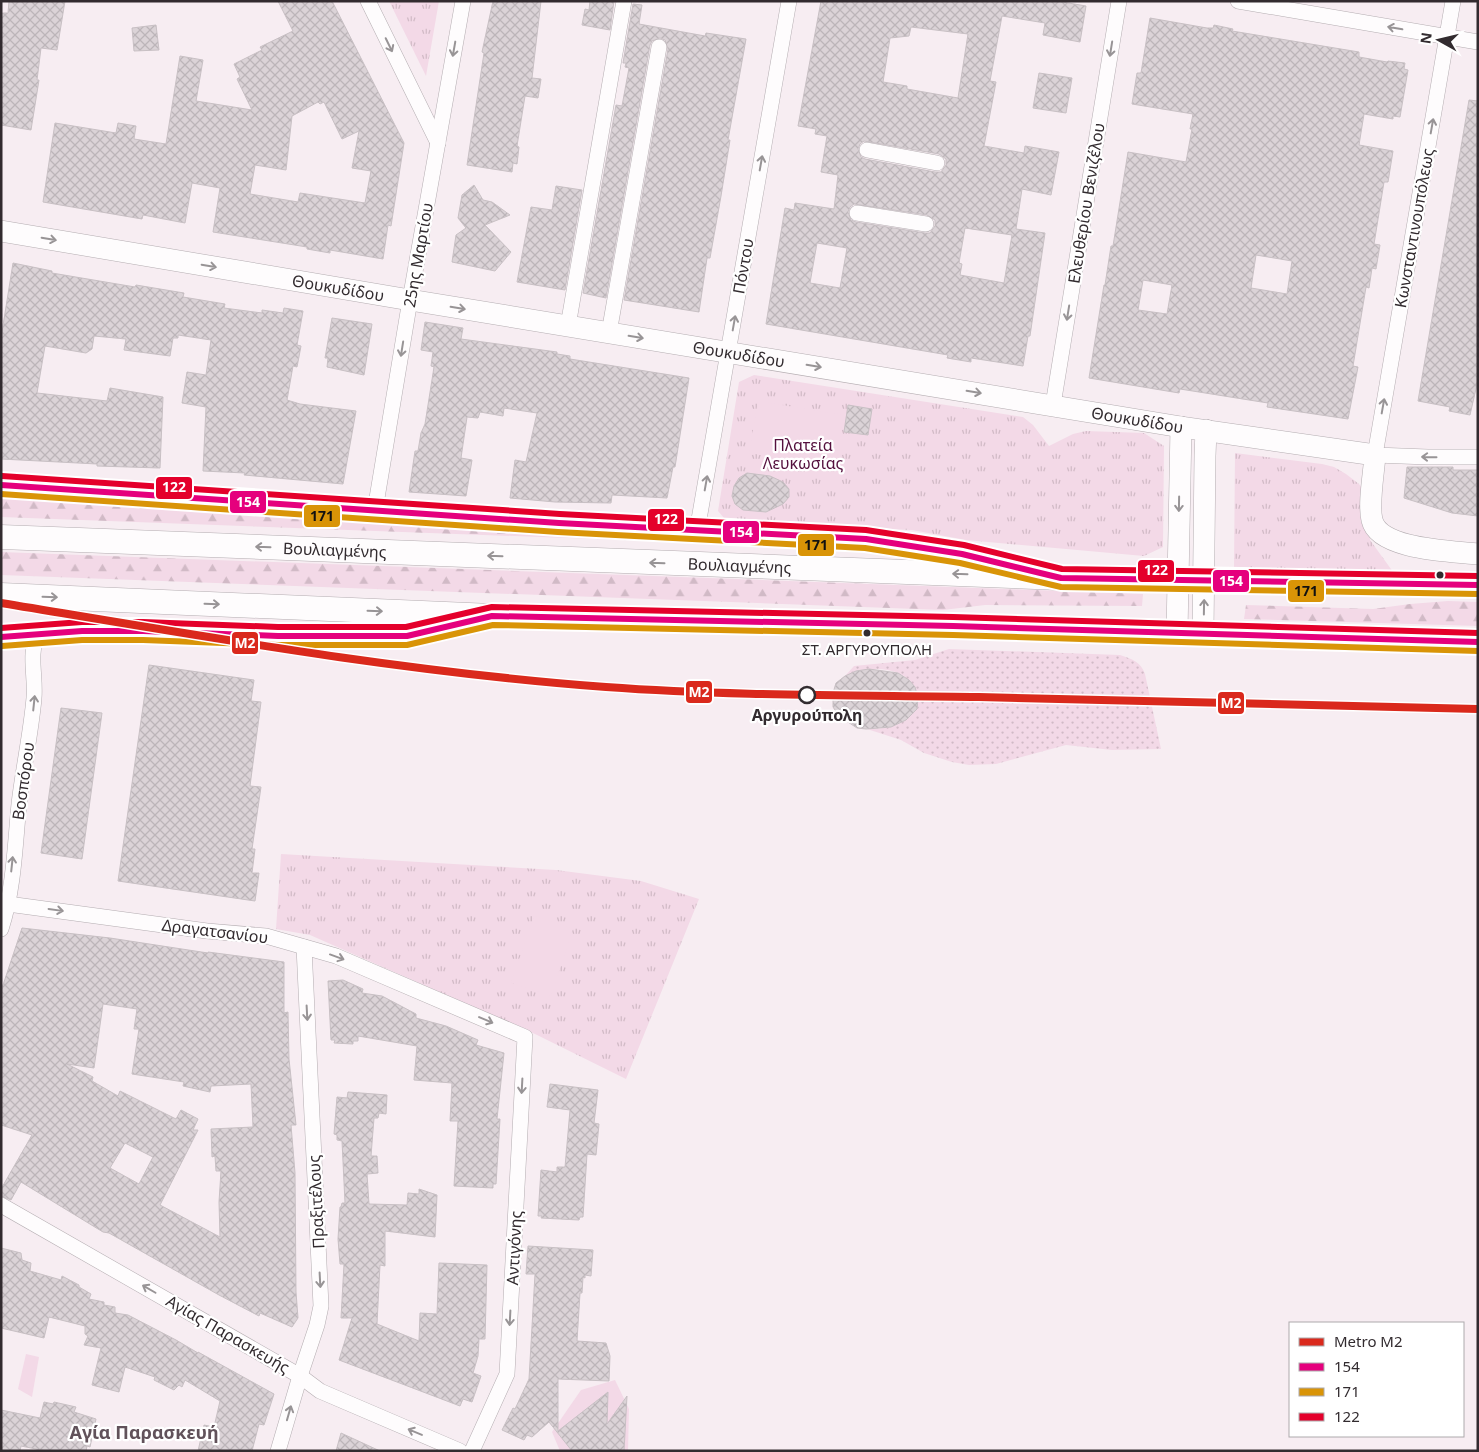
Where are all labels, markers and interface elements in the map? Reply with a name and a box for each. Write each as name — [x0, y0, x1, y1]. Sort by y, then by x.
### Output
north arrow — [1414, 15, 1464, 65]
one-way arrow — [1388, 22, 1404, 32]
text: N — [1415, 31, 1436, 45]
one-way arrow — [385, 37, 395, 52]
one-way arrow — [449, 41, 459, 57]
one-way arrow — [1106, 41, 1116, 57]
one-way arrow — [1427, 118, 1437, 134]
street label: Ελευθερίου Βενιζέλου — [1062, 121, 1110, 285]
street label: Κωνσταντινουπόλεως — [1389, 146, 1439, 310]
one-way arrow — [756, 155, 766, 171]
street label: 25ης Μαρτίου — [398, 201, 438, 309]
one-way arrow — [41, 234, 57, 244]
street label: Πόντου — [727, 236, 759, 296]
one-way arrow — [201, 262, 217, 272]
street label: Θουκυδίδου — [291, 269, 386, 306]
one-way arrow — [450, 304, 466, 314]
one-way arrow — [1062, 305, 1072, 321]
one-way arrow — [729, 315, 739, 331]
one-way arrow — [627, 333, 643, 343]
street label: Θουκυδίδου — [691, 336, 786, 373]
one-way arrow — [397, 340, 407, 356]
one-way arrow — [805, 362, 821, 372]
one-way arrow — [966, 388, 982, 398]
one-way arrow — [1379, 399, 1389, 415]
street label: Θουκυδίδου — [1090, 401, 1185, 438]
park label: Πλατεία Λευκωσίας — [763, 434, 843, 474]
one-way arrow — [1421, 452, 1438, 462]
line badge: 122 — [155, 476, 193, 500]
one-way arrow — [701, 476, 711, 492]
text: 122 — [162, 477, 186, 496]
line badge: 154 — [229, 490, 267, 514]
text: 154 — [236, 492, 260, 511]
one-way arrow — [1174, 496, 1184, 512]
line badge: 171 — [303, 504, 341, 528]
text: 171 — [310, 506, 334, 525]
line badge: 122 — [647, 508, 685, 532]
text: 122 — [654, 509, 678, 528]
line badge: 154 — [722, 520, 760, 544]
text: 154 — [729, 522, 753, 541]
line badge: 171 — [797, 533, 835, 557]
text: 171 — [804, 535, 828, 554]
street label: Βουλιαγμένης — [283, 537, 387, 563]
one-way arrow — [255, 543, 271, 552]
one-way arrow — [487, 552, 503, 561]
street label: Βουλιαγμένης — [687, 553, 792, 579]
one-way arrow — [650, 558, 666, 568]
line badge: 122 — [1137, 559, 1175, 583]
text: 122 — [1144, 560, 1168, 579]
line badge: 154 — [1212, 569, 1250, 593]
one-way arrow — [952, 570, 968, 579]
unlabelled marker — [1435, 570, 1445, 580]
text: 154 — [1219, 571, 1243, 590]
line badge: 171 — [1287, 579, 1325, 603]
text: 171 — [1294, 581, 1318, 600]
one-way arrow — [42, 593, 58, 602]
one-way arrow — [1199, 599, 1209, 616]
one-way arrow — [204, 600, 220, 609]
one-way arrow — [366, 607, 382, 616]
marker: ΣΤ. ΑΡΓΥΡΟΥΠΟΛΗ — [862, 628, 872, 638]
line badge: Μ2 — [231, 631, 259, 655]
text: Μ2 — [234, 633, 256, 652]
place label: ΣΤ. ΑΡΓΥΡΟΥΠΟΛΗ — [802, 639, 932, 659]
line badge: Μ2 — [685, 680, 713, 704]
text: Μ2 — [688, 682, 710, 701]
marker: Αργυρούπολη — [798, 686, 816, 704]
line badge: Μ2 — [1217, 691, 1245, 715]
text: Μ2 — [1220, 693, 1242, 712]
one-way arrow — [29, 695, 38, 711]
place label: Αργυρούπολη — [752, 704, 862, 726]
street label: Βοσπόρου — [7, 740, 39, 822]
one-way arrow — [7, 856, 17, 872]
one-way arrow — [48, 905, 64, 915]
street label: Δραγατσανίου — [161, 914, 269, 948]
one-way arrow — [328, 953, 344, 962]
one-way arrow — [303, 1005, 312, 1021]
one-way arrow — [478, 1016, 493, 1026]
one-way arrow — [518, 1078, 527, 1094]
street label: Πραξιτέλους — [303, 1154, 329, 1249]
street label: Αντιγόνης — [501, 1210, 527, 1286]
one-way arrow — [315, 1272, 324, 1288]
one-way arrow — [142, 1284, 156, 1294]
street label: Αγίας Παρασκευής — [162, 1290, 294, 1378]
one-way arrow — [505, 1310, 514, 1326]
legend — [1289, 1322, 1464, 1437]
text: Metro Μ2 — [1334, 1331, 1403, 1351]
text: 154 — [1334, 1356, 1360, 1376]
text: 171 — [1334, 1381, 1360, 1401]
one-way arrow — [285, 1406, 295, 1422]
text: 122 — [1334, 1406, 1360, 1426]
district label: Αγία Παρασκευή — [69, 1420, 219, 1444]
one-way arrow — [408, 1426, 423, 1436]

